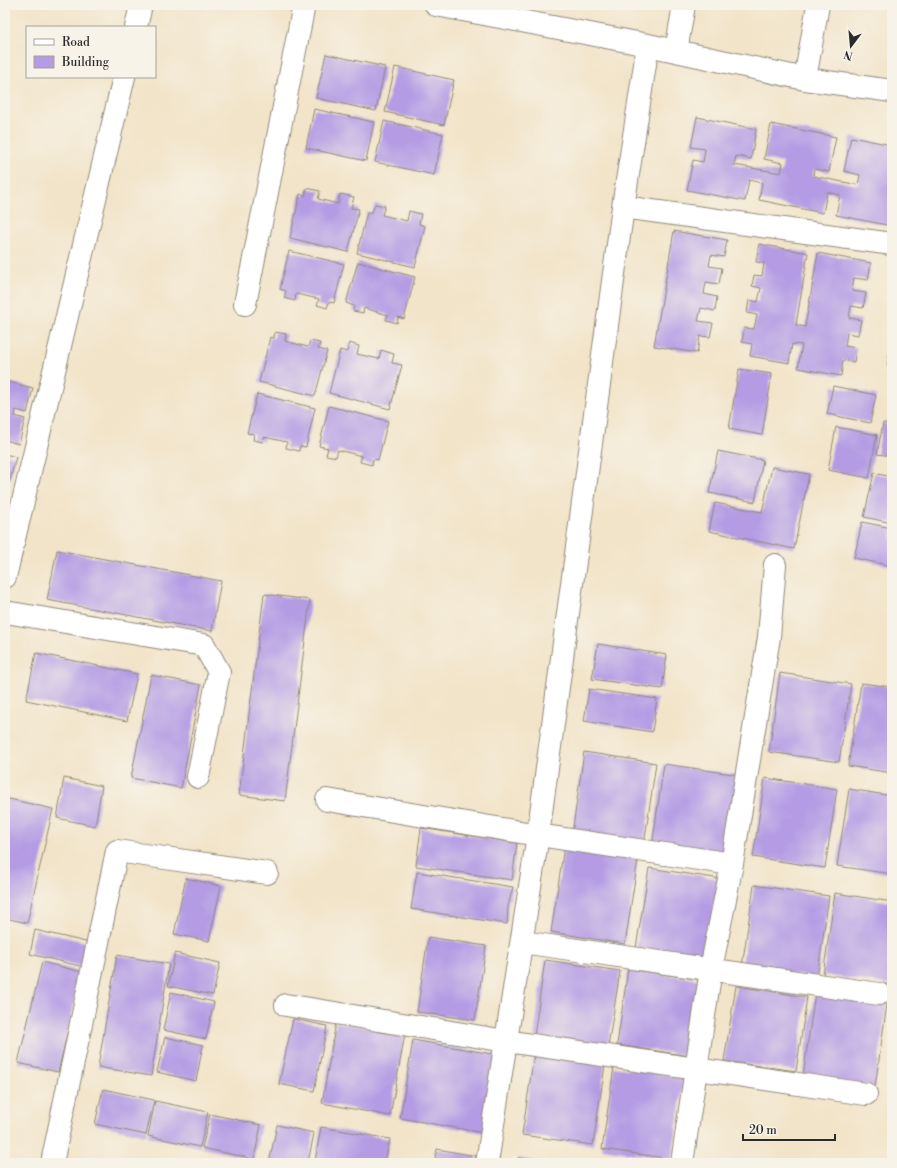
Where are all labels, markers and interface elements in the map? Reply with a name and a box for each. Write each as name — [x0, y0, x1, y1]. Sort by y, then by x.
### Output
legend — [26, 26, 156, 78]
north arrow — [831, 26, 871, 66]
text: Road — [62, 35, 90, 50]
text: N — [842, 47, 855, 63]
text: Building — [61, 55, 110, 70]
scale bar — [743, 1116, 835, 1142]
text: 20 m — [749, 1123, 777, 1138]

